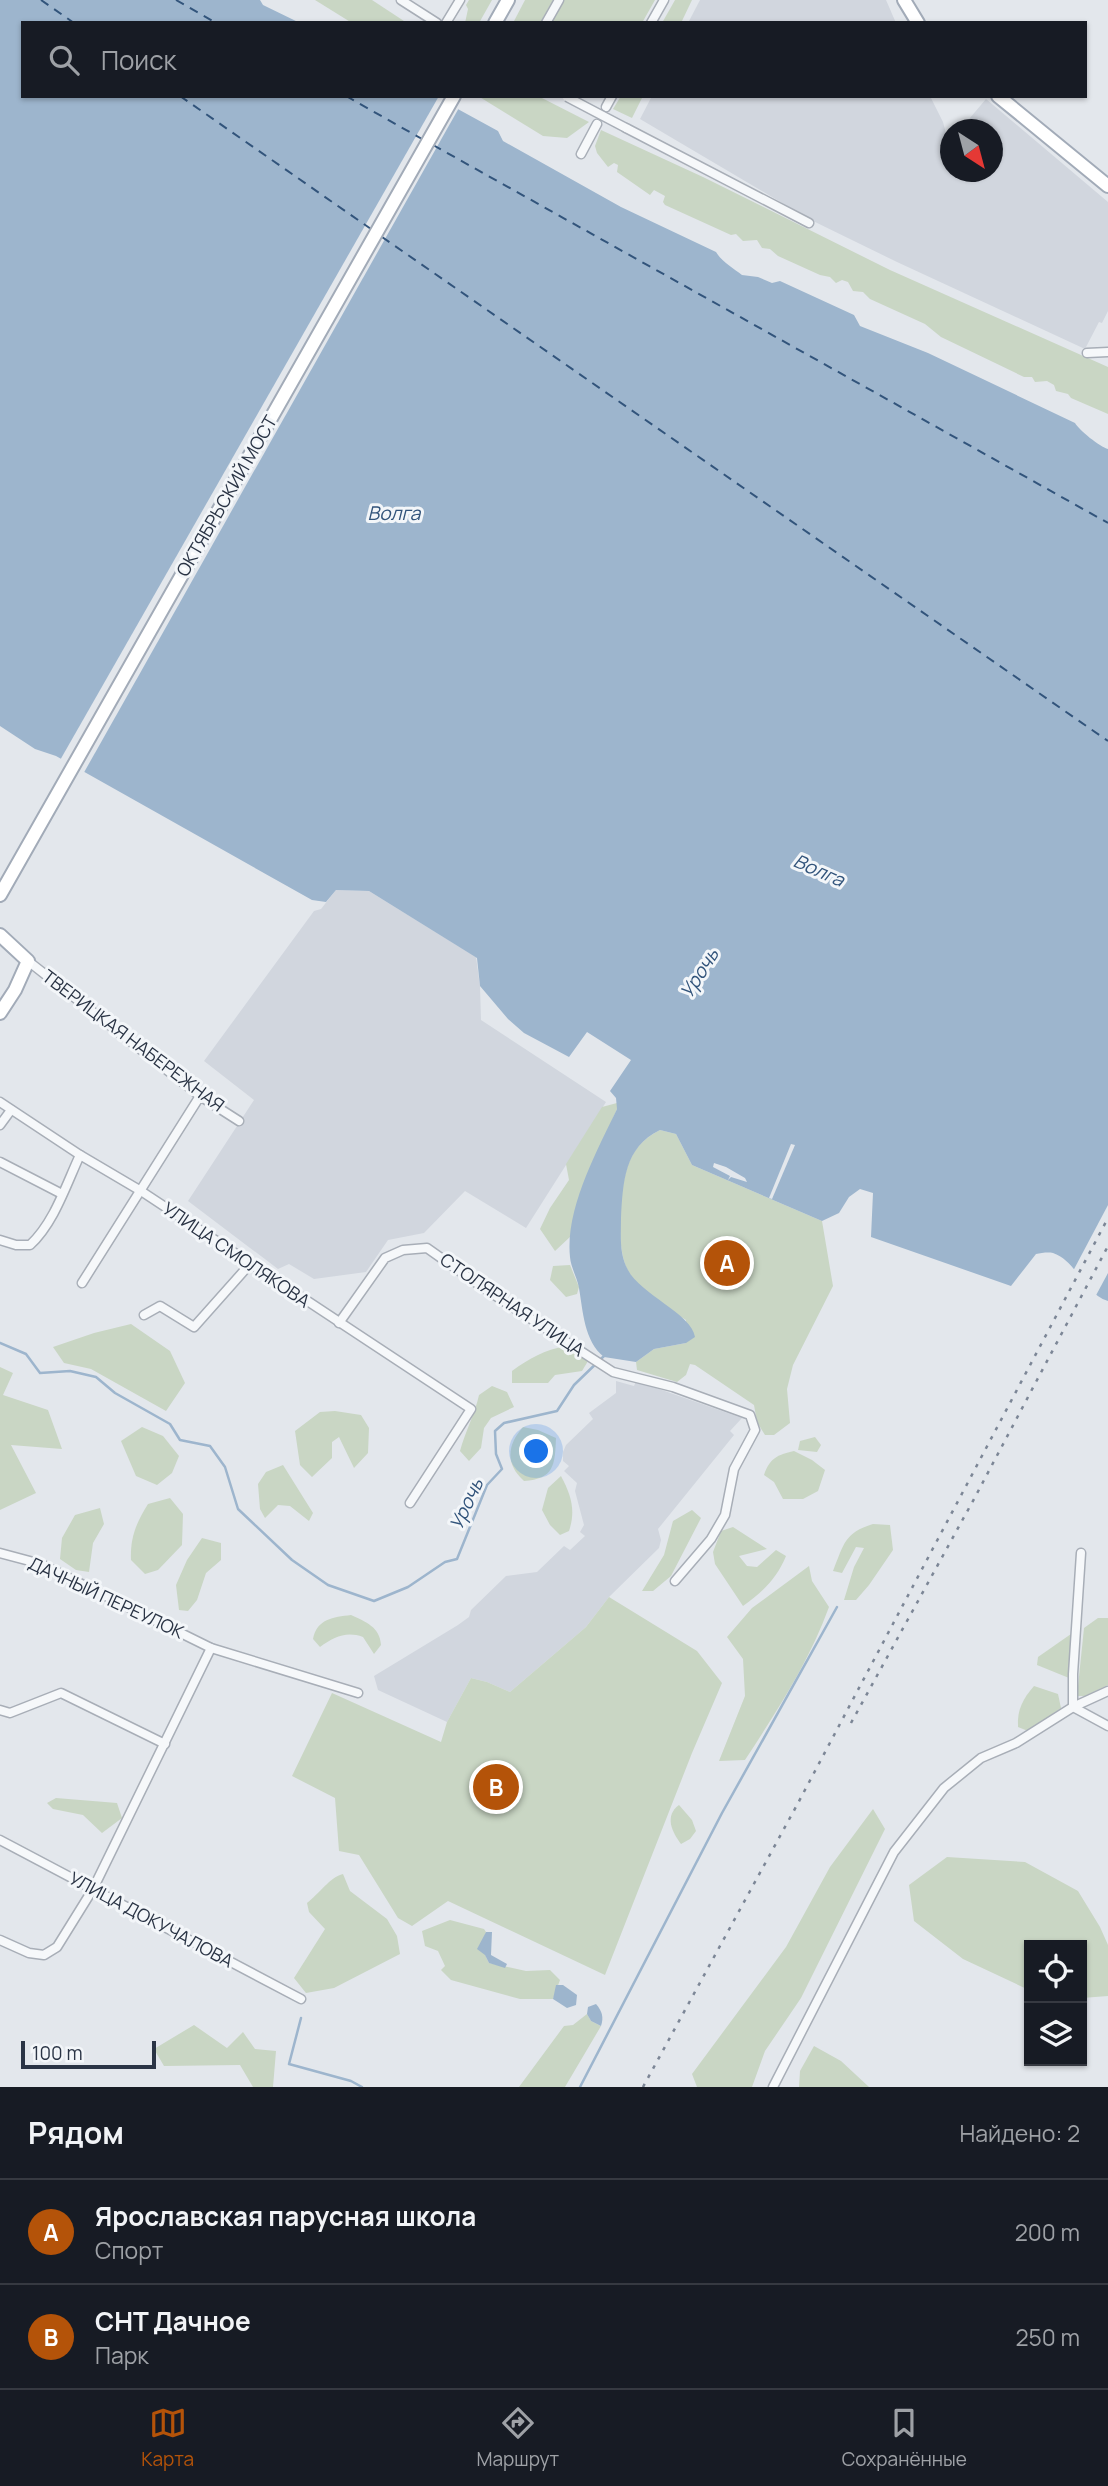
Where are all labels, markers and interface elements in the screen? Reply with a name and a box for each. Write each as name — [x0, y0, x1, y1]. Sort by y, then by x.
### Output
search box — [21, 21, 1087, 98]
icon: search — [45, 41, 83, 79]
text: Поиск — [101, 42, 176, 78]
north arrow — [940, 119, 1003, 182]
street label: ОКТЯБРЬСКИЙ МОСТ — [170, 410, 282, 580]
water label: Волга — [368, 500, 422, 526]
water label: Волга — [790, 847, 850, 893]
water label: Урочь — [674, 942, 725, 1003]
street label: ТВЕРИЦКАЯ НАБЕРЕЖНАЯ — [38, 964, 230, 1117]
street label: УЛИЦА СМОЛЯКОВА — [158, 1196, 315, 1313]
pin: A — [704, 1237, 750, 1289]
street label: СТОЛЯРНАЯ УЛИЦА — [436, 1247, 590, 1362]
your location — [519, 1434, 553, 1468]
water label: Урочь — [443, 1473, 490, 1534]
street label: ДАЧНЫЙ ПЕРЕУЛОК — [25, 1551, 188, 1644]
pin: B — [473, 1761, 519, 1813]
street label: УЛИЦА ДОКУЧАЛОВА — [65, 1866, 238, 1973]
map controls — [1024, 1940, 1087, 2066]
button: locate — [1024, 1940, 1087, 2003]
button: layers — [1024, 2003, 1087, 2066]
scale bar — [21, 2038, 156, 2070]
text: 100 m — [32, 2040, 83, 2066]
text: Рядом — [28, 2112, 124, 2153]
text: Найдено: 2 — [959, 2117, 1080, 2149]
text: Ярославская парусная школа — [95, 2198, 476, 2234]
text: A — [43, 2216, 59, 2248]
text: 200 m — [1015, 2216, 1080, 2248]
text: Спорт — [95, 2234, 163, 2266]
text: СНТ Дачное — [95, 2303, 251, 2339]
text: B — [44, 2321, 58, 2353]
text: 250 m — [1015, 2321, 1080, 2353]
text: Парк — [95, 2339, 149, 2371]
tab: Карта — [141, 2404, 194, 2472]
tab: Маршрут — [477, 2404, 559, 2472]
tab: Сохранённые — [842, 2404, 967, 2472]

